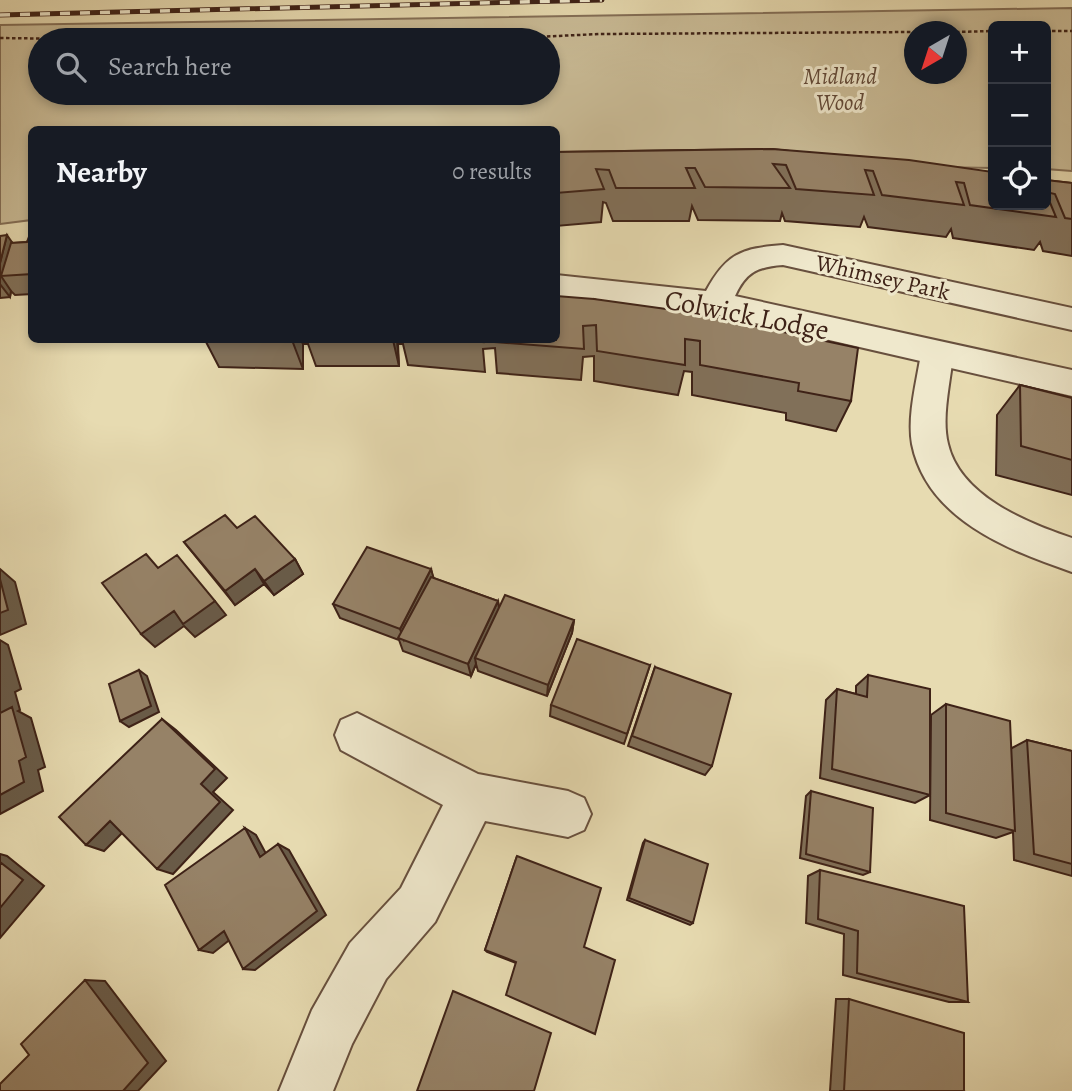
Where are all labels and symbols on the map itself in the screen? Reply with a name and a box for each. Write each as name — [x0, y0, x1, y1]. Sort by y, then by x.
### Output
north arrow — [904, 21, 967, 84]
park label: Midland Wood — [803, 61, 877, 118]
street label: Whimsey Park — [812, 247, 953, 308]
street label: Colwick Lodge — [661, 280, 832, 350]

